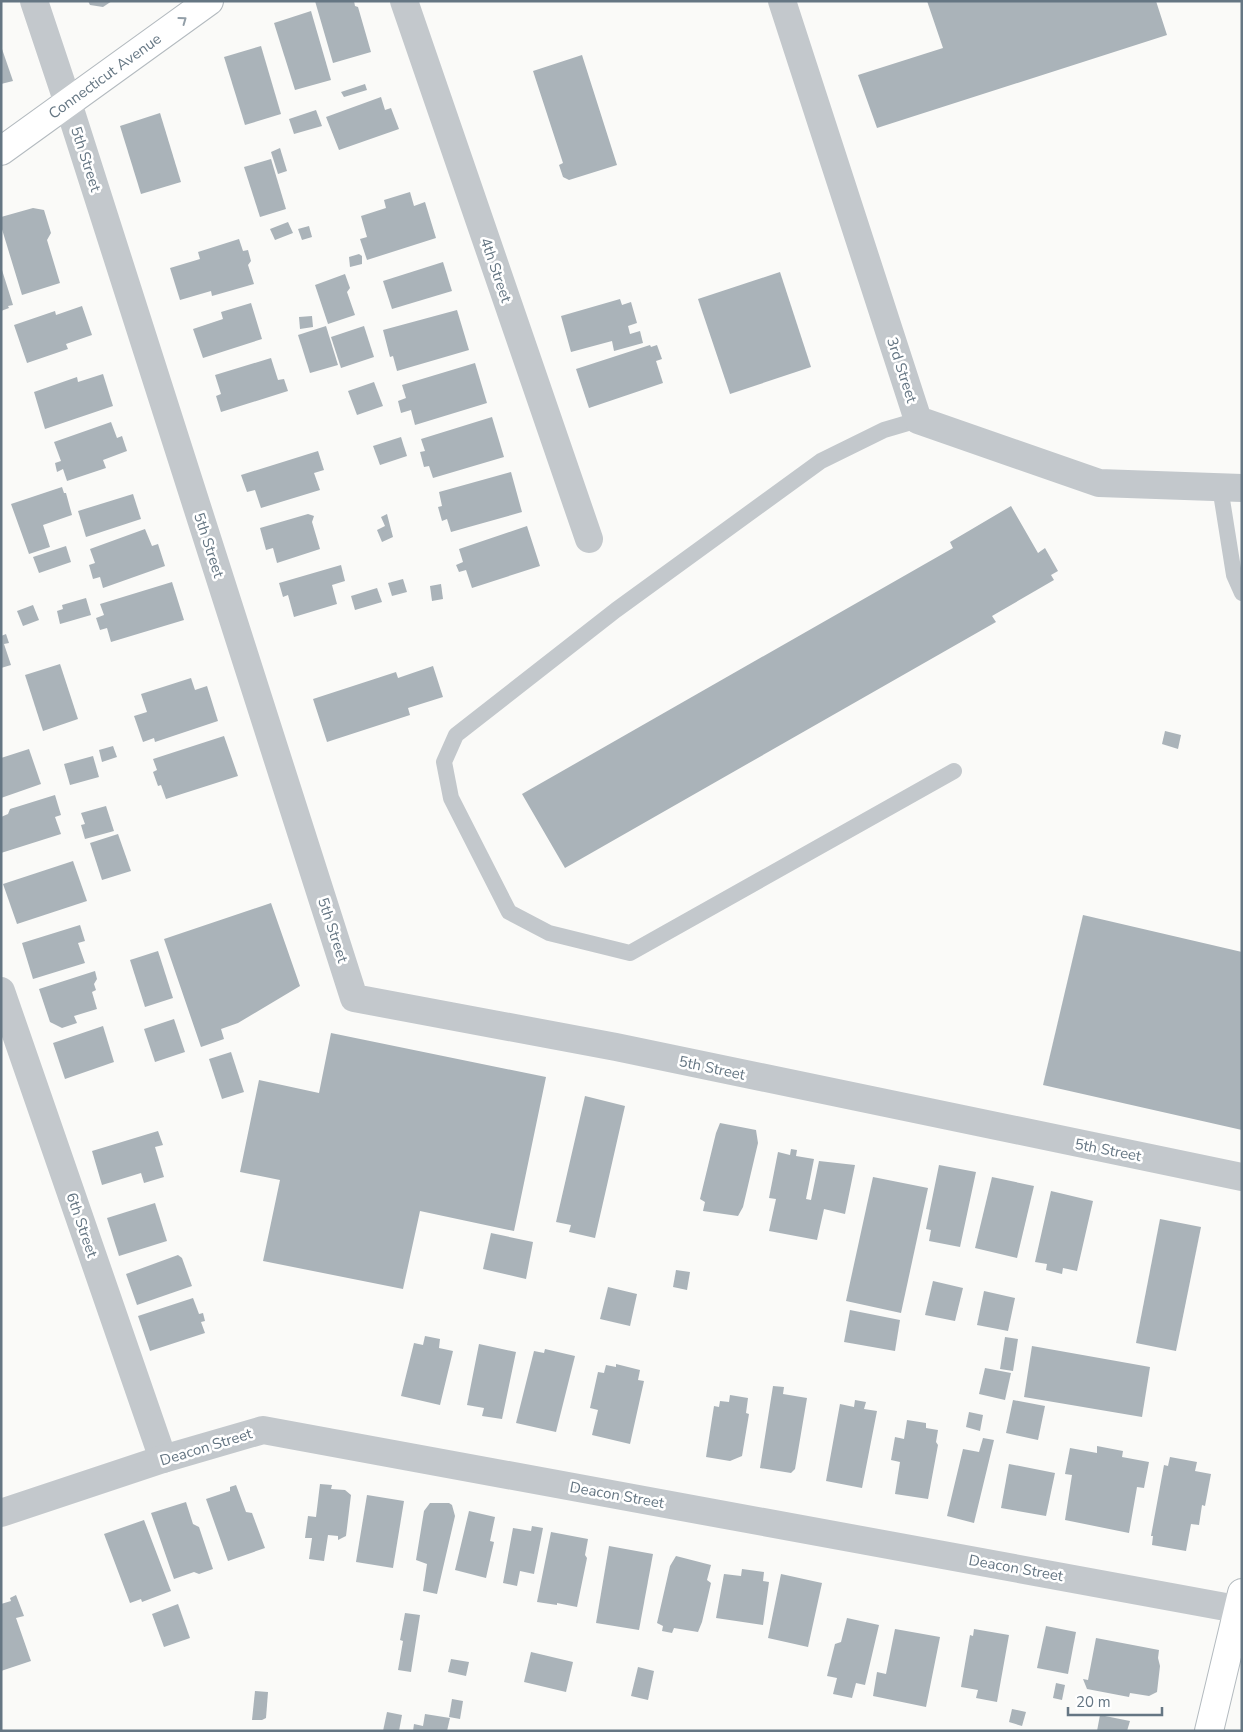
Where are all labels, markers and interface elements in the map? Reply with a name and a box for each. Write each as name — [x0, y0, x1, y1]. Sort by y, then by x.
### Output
one-way arrow — [177, 17, 187, 26]
street label: Connecticut Avenue — [45, 29, 165, 124]
street label: 5th Street — [66, 124, 106, 195]
street label: 4th Street — [476, 235, 517, 306]
street label: 3rd Street — [882, 335, 922, 406]
street label: 5th Street — [189, 510, 229, 581]
street label: 5th Street — [313, 895, 353, 966]
street label: 5th Street — [677, 1051, 748, 1085]
street label: 5th Street — [1073, 1134, 1144, 1166]
street label: 6th Street — [62, 1190, 103, 1261]
street label: Deacon Street — [157, 1423, 255, 1471]
street label: Deacon Street — [568, 1477, 666, 1513]
street label: Deacon Street — [967, 1550, 1065, 1586]
scale bar — [1068, 1684, 1162, 1716]
text: 20 m — [1076, 1692, 1111, 1712]

